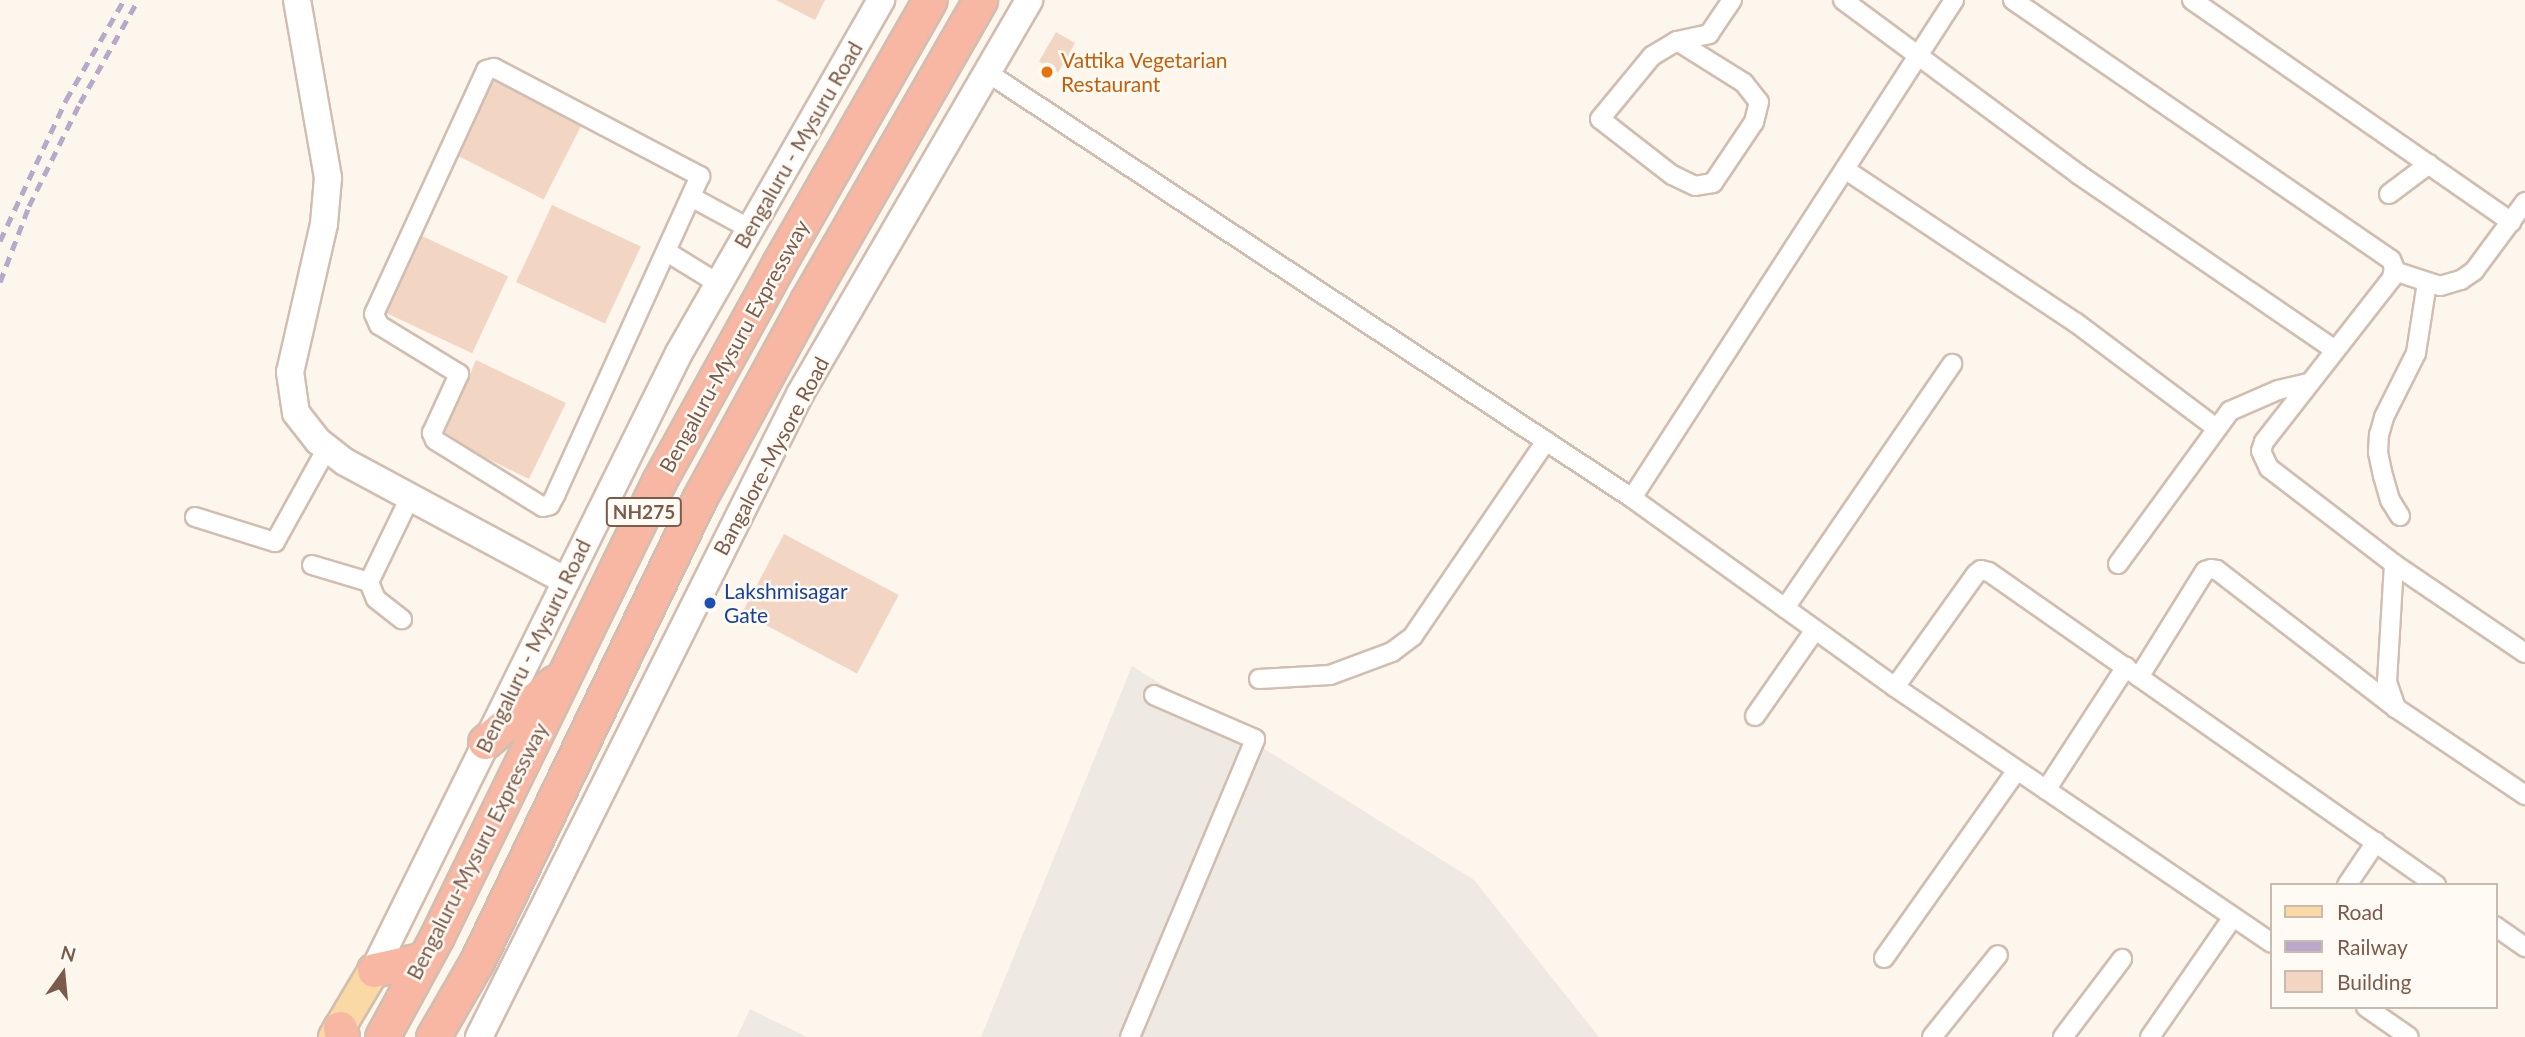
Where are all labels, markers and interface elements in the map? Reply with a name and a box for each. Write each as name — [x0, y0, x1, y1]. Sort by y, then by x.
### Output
street label: Bengaluru - Mysuru Road — [729, 37, 867, 253]
place label: Vattika Vegetarian Restaurant — [1061, 47, 1228, 97]
marker: Vattika Vegetarian Restaurant — [1039, 64, 1055, 80]
street label: Bengaluru-Mysuru Expressway — [654, 215, 814, 477]
street label: Bangalore-Mysore Road — [708, 353, 834, 559]
road number: NH275 — [606, 496, 682, 527]
street label: Bengaluru - Mysuru Road — [470, 535, 596, 757]
place label: Lakshmisagar Gate — [724, 578, 848, 628]
marker: Lakshmisagar Gate — [702, 595, 718, 611]
street label: Bengaluru-Mysuru Expressway — [401, 718, 553, 984]
legend — [2270, 883, 2497, 1009]
text: Road — [2337, 899, 2384, 924]
text: Railway — [2337, 934, 2408, 959]
north arrow — [28, 939, 98, 1009]
text: N — [59, 940, 79, 966]
text: Building — [2337, 969, 2412, 994]

